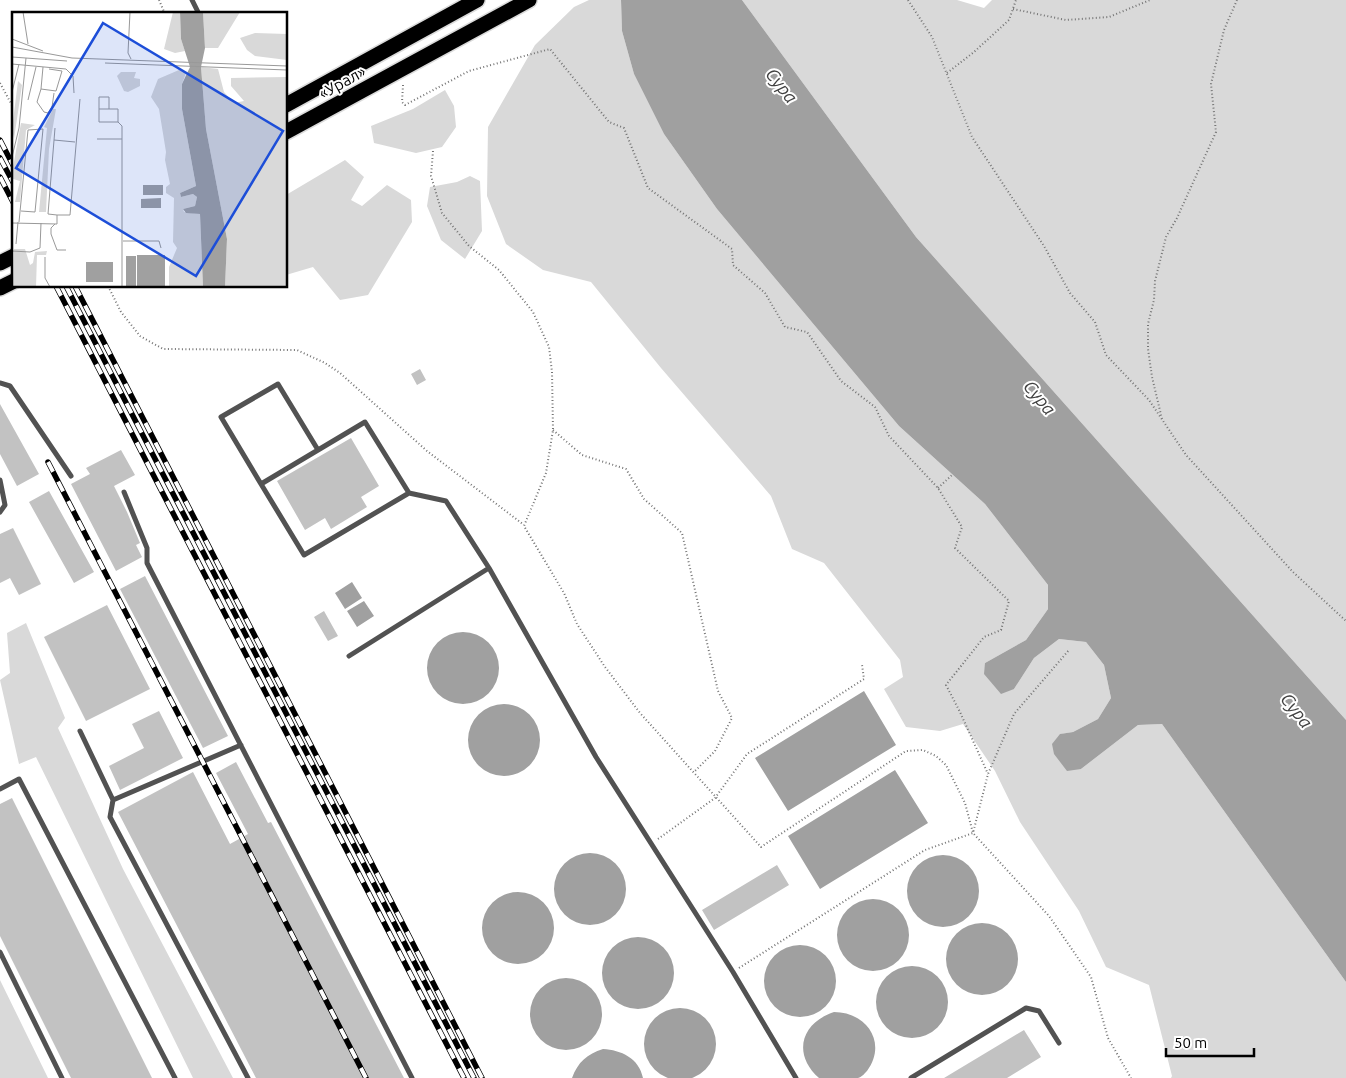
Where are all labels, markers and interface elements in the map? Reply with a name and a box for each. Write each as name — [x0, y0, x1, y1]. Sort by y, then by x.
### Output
inset map — [12, 12, 288, 288]
street label: «Урал» — [315, 62, 369, 102]
water label: Сура — [762, 64, 802, 107]
water label: Сура — [1020, 376, 1060, 418]
water label: Сура — [1277, 689, 1317, 732]
scale bar — [1166, 1026, 1254, 1058]
text: 50 m — [1174, 1034, 1207, 1051]

